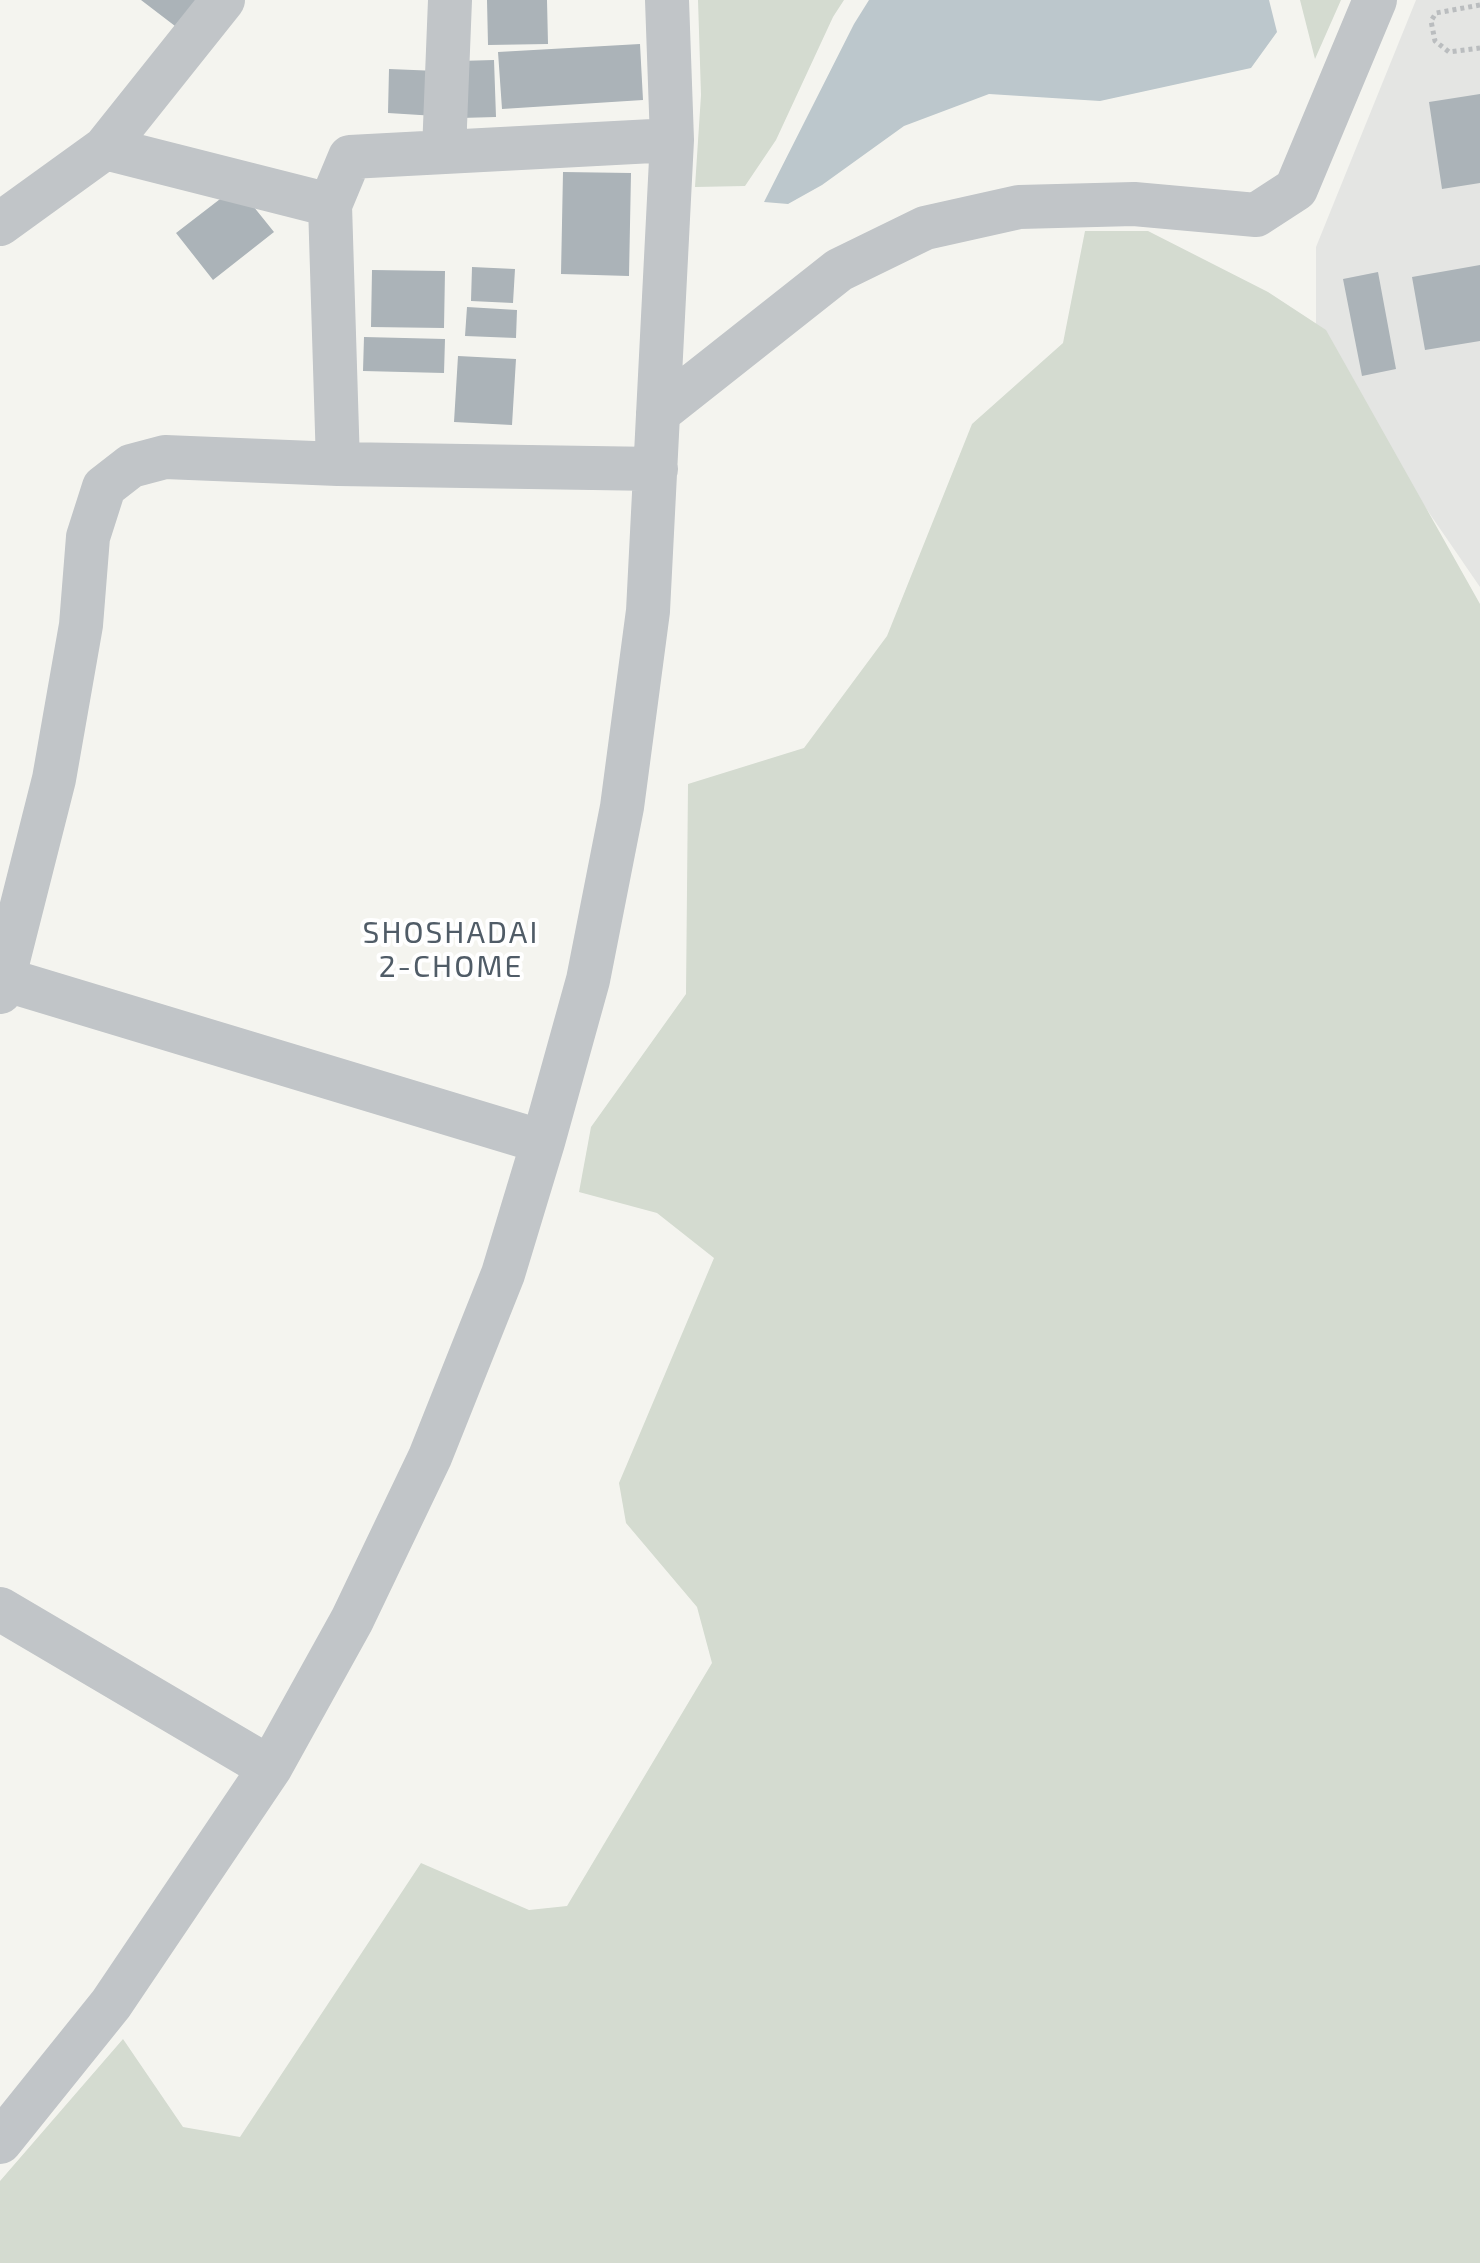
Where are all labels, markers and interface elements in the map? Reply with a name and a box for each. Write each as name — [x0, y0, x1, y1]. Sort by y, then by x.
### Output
district label: SHOSHADAI 2-CHOME — [363, 915, 539, 986]

